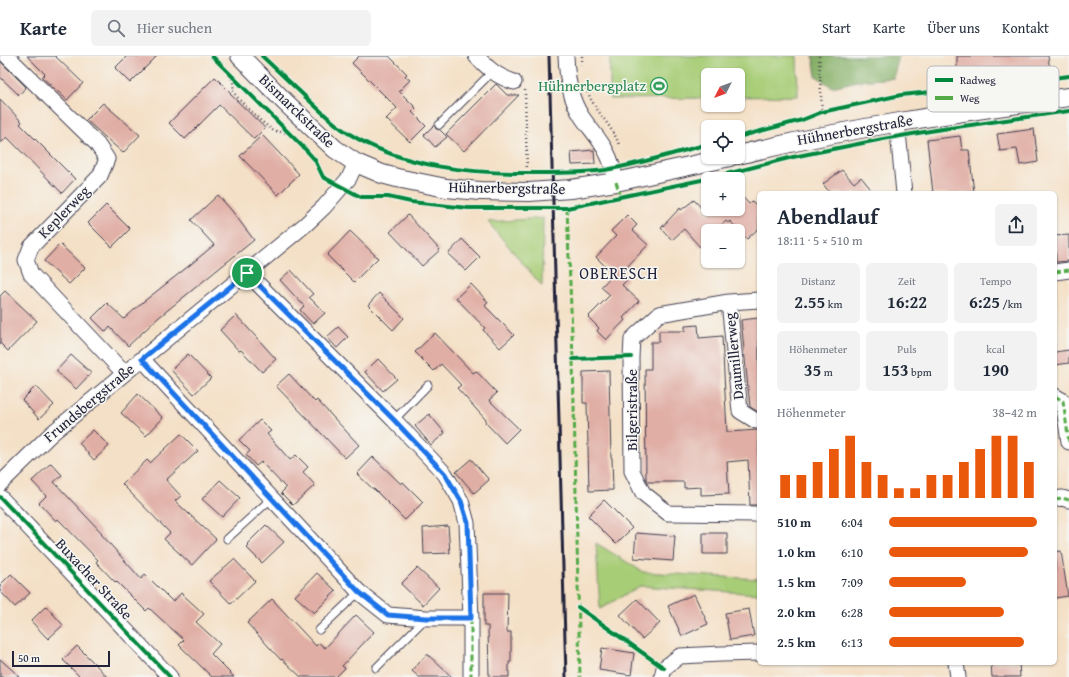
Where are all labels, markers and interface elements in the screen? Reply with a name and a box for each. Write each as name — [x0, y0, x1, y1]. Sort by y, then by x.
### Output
search box — [91, 10, 371, 46]
text: Karte — [20, 14, 67, 42]
icon: search — [105, 17, 127, 39]
text: Hier suchen — [137, 17, 212, 38]
text: Start — [822, 18, 851, 38]
text: Karte — [873, 18, 905, 38]
text: Über uns — [927, 18, 980, 38]
text: Kontakt — [1002, 18, 1049, 38]
legend — [927, 66, 1059, 112]
north arrow — [701, 68, 745, 112]
map controls — [701, 68, 745, 268]
street label: Bismarckstraße — [255, 69, 340, 152]
text: Radweg — [960, 72, 996, 88]
place label: Hühnerbergplatz — [538, 75, 646, 96]
sports icon: Hühnerbergplatz — [649, 76, 669, 96]
text: Weg — [960, 90, 980, 106]
street label: Hühnerbergstraße — [796, 109, 914, 150]
button: locate — [701, 120, 745, 164]
button: + — [701, 172, 745, 216]
street label: Hühnerbergstraße — [448, 176, 566, 199]
street label: Keplerweg — [33, 180, 95, 243]
text: Abendlauf — [777, 200, 878, 232]
button: share — [995, 204, 1037, 246]
button: − — [701, 224, 745, 268]
text: 18:11 · 5 × 510 m — [777, 231, 863, 250]
pin — [230, 256, 264, 290]
district label: OBERESCH — [579, 261, 659, 285]
icon: arrive — [236, 262, 258, 284]
text: Distanz — [801, 273, 835, 289]
text: Zeit — [898, 273, 916, 289]
text: Tempo — [980, 273, 1011, 289]
text: 2.55 — [794, 289, 825, 314]
text: 16:22 — [887, 289, 927, 314]
text: 6:25 — [969, 289, 1000, 314]
text: km — [825, 296, 842, 312]
text: /km — [1000, 296, 1022, 312]
street label: Daumillerweg — [718, 311, 749, 401]
text: Höhenmeter — [789, 341, 847, 357]
text: Puls — [897, 341, 917, 357]
text: kcal — [986, 341, 1005, 357]
text: 35 — [804, 357, 821, 382]
text: 153 — [882, 357, 909, 382]
text: 190 — [982, 357, 1009, 382]
street label: Frundsbergstraße — [39, 358, 139, 447]
text: m — [821, 364, 833, 380]
text: bpm — [909, 364, 932, 380]
street label: Bilgeristraße — [621, 369, 642, 451]
text: Höhenmeter — [777, 403, 846, 422]
text: 38–42 m — [992, 403, 1037, 422]
text: 510 m — [777, 513, 811, 532]
text: 6:04 — [841, 513, 863, 532]
street label: Buxacher Straße — [51, 533, 138, 624]
text: 1.0 km — [777, 543, 816, 562]
text: 6:10 — [841, 543, 863, 562]
text: 1.5 km — [777, 573, 816, 592]
text: 7:09 — [841, 573, 863, 592]
text: 2.0 km — [777, 603, 816, 622]
text: 6:28 — [841, 603, 863, 622]
text: 2.5 km — [777, 633, 816, 652]
text: 6:13 — [841, 633, 863, 652]
scale bar — [12, 649, 110, 668]
text: 50 m — [18, 650, 40, 666]

